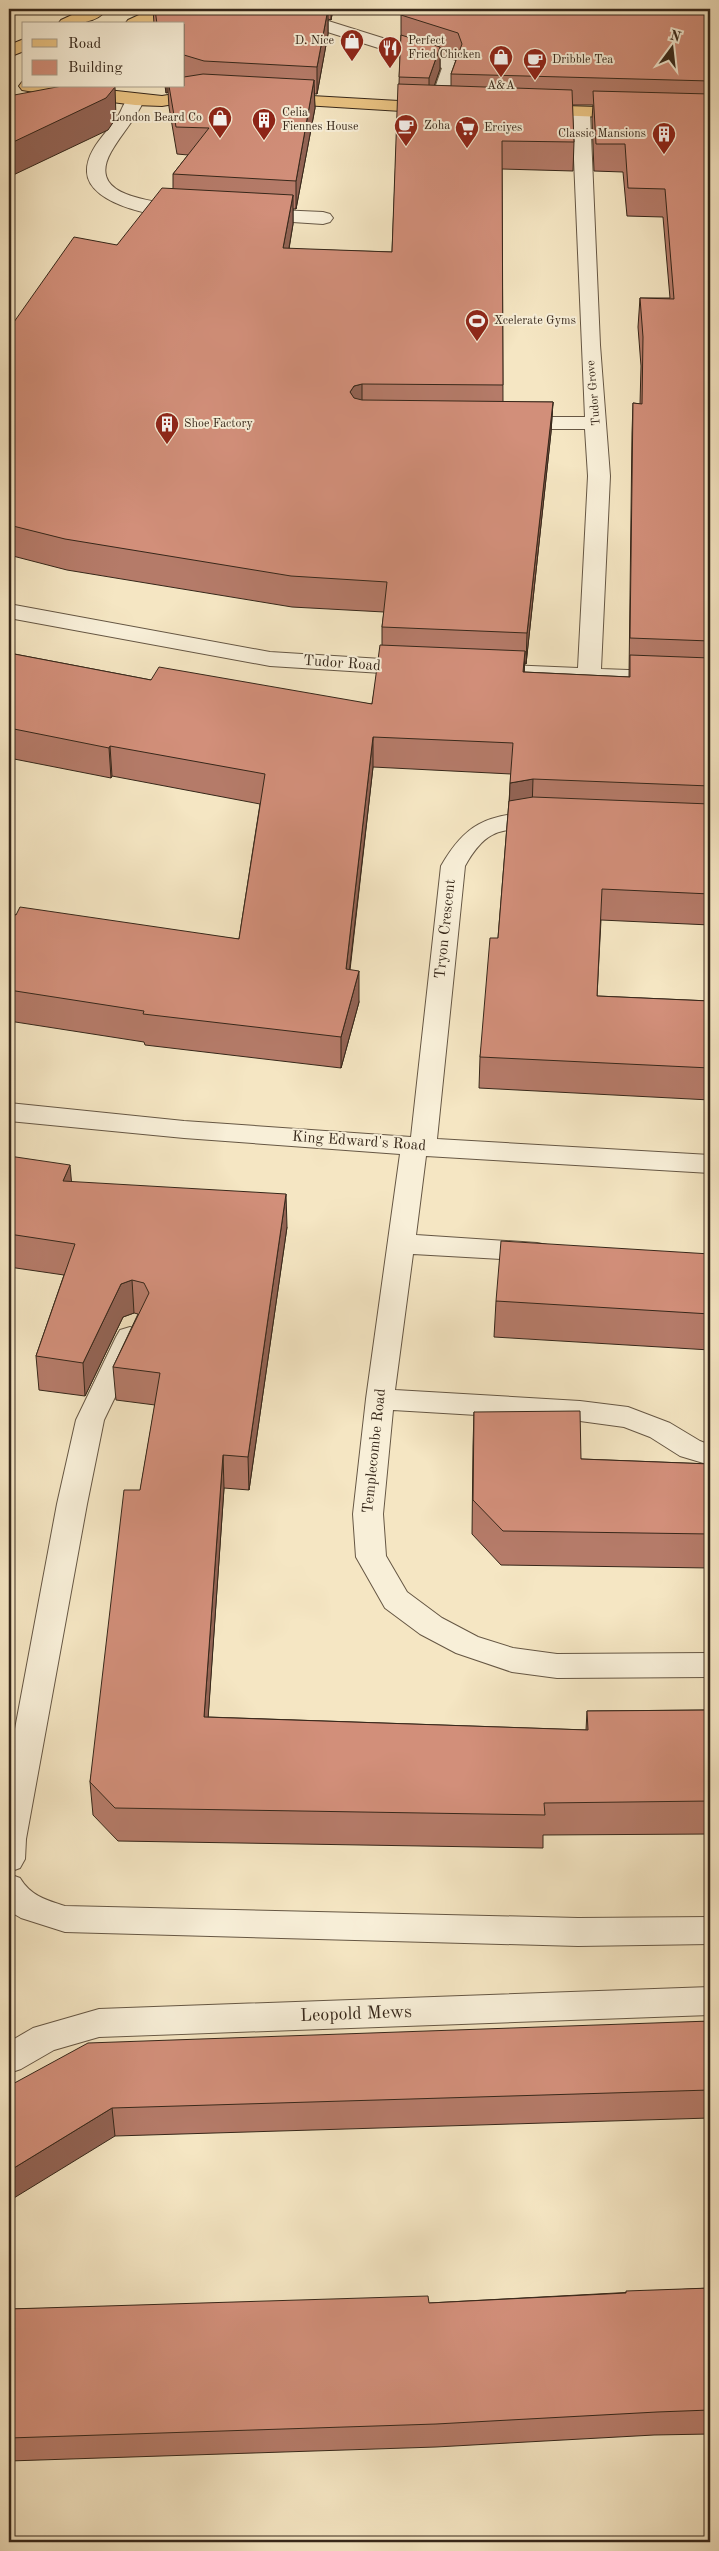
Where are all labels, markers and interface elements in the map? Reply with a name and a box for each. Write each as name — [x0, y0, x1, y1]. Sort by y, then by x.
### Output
legend — [22, 22, 185, 88]
north arrow — [646, 22, 696, 72]
shop icon: D. Nice — [339, 28, 365, 62]
text: N — [668, 28, 682, 45]
place label: D. Nice — [295, 35, 334, 47]
restaurant icon: Perfect Fried Chicken — [377, 35, 403, 69]
place label: Perfect Fried Chicken — [408, 35, 481, 61]
text: Road — [68, 37, 102, 52]
shop icon: A&A — [488, 44, 514, 78]
cafe icon: Dribble Tea — [522, 47, 548, 81]
place label: Dribble Tea — [552, 54, 613, 66]
text: Building — [68, 61, 123, 76]
place label: A&A — [487, 80, 515, 92]
shop icon: London Beard Co — [207, 105, 233, 139]
building icon: Celia Fiennes House — [251, 107, 277, 141]
place label: Celia Fiennes House — [282, 107, 359, 133]
place label: London Beard Co — [111, 112, 202, 124]
cafe icon: Zoha — [393, 113, 419, 147]
supermarket icon: Erciyes — [454, 115, 480, 149]
place label: Zoha — [424, 120, 450, 132]
building icon: Classic Mansions — [651, 121, 677, 155]
place label: Erciyes — [484, 122, 522, 134]
place label: Classic Mansions — [558, 128, 646, 140]
sports icon: Xcelerate Gyms — [464, 308, 490, 342]
place label: Xcelerate Gyms — [494, 315, 576, 327]
street label: Tudor Grove — [585, 359, 603, 426]
building icon: Shoe Factory — [154, 411, 180, 445]
place label: Shoe Factory — [184, 418, 253, 430]
street label: Tudor Road — [303, 654, 381, 674]
street label: Tryon Crescent — [433, 878, 459, 980]
street label: King Edward's Road — [292, 1130, 427, 1154]
street label: Templecombe Road — [361, 1388, 389, 1514]
street label: Leopold Mews — [300, 2003, 412, 2025]

